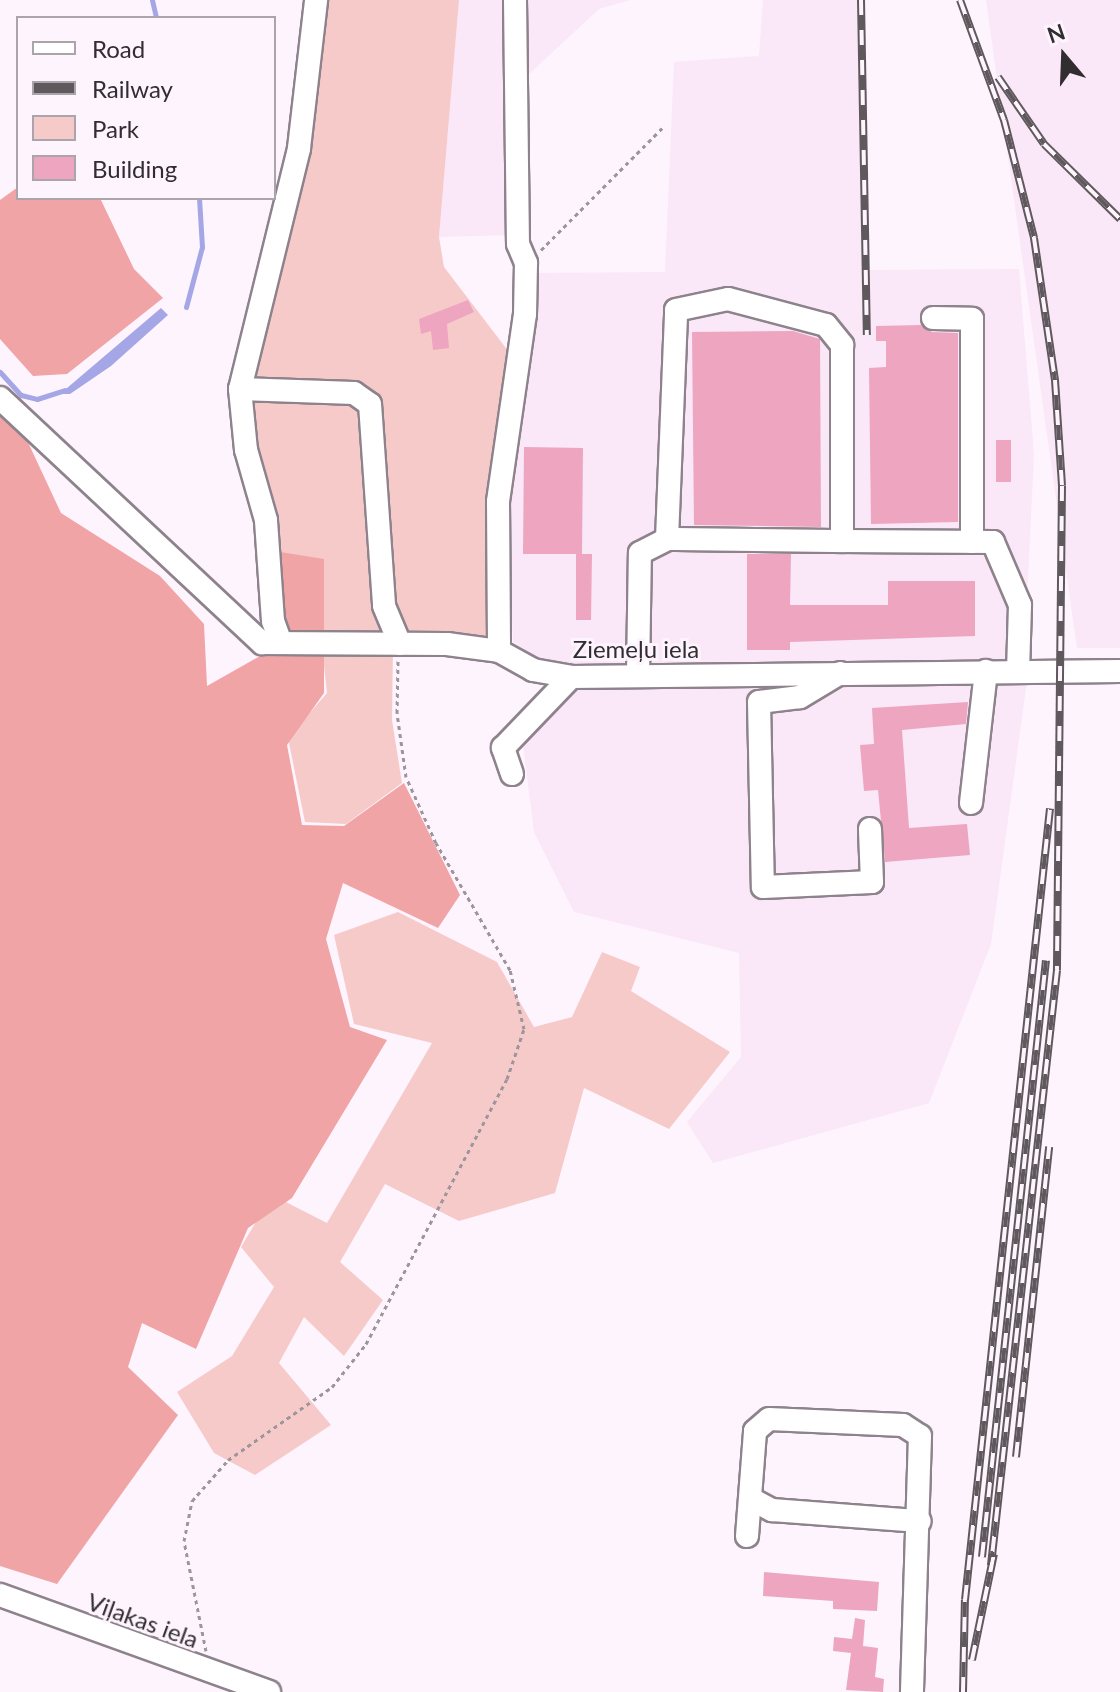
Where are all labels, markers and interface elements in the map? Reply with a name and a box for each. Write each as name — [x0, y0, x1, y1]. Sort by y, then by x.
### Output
legend — [16, 16, 276, 200]
north arrow — [1024, 16, 1104, 96]
text: N — [1044, 17, 1068, 48]
text: Road — [92, 34, 145, 63]
text: Railway — [92, 74, 173, 103]
text: Park — [92, 114, 139, 143]
text: Building — [92, 154, 177, 183]
street label: Ziemeļu iela — [573, 635, 699, 663]
street label: Viļakas iela — [83, 1587, 203, 1653]

